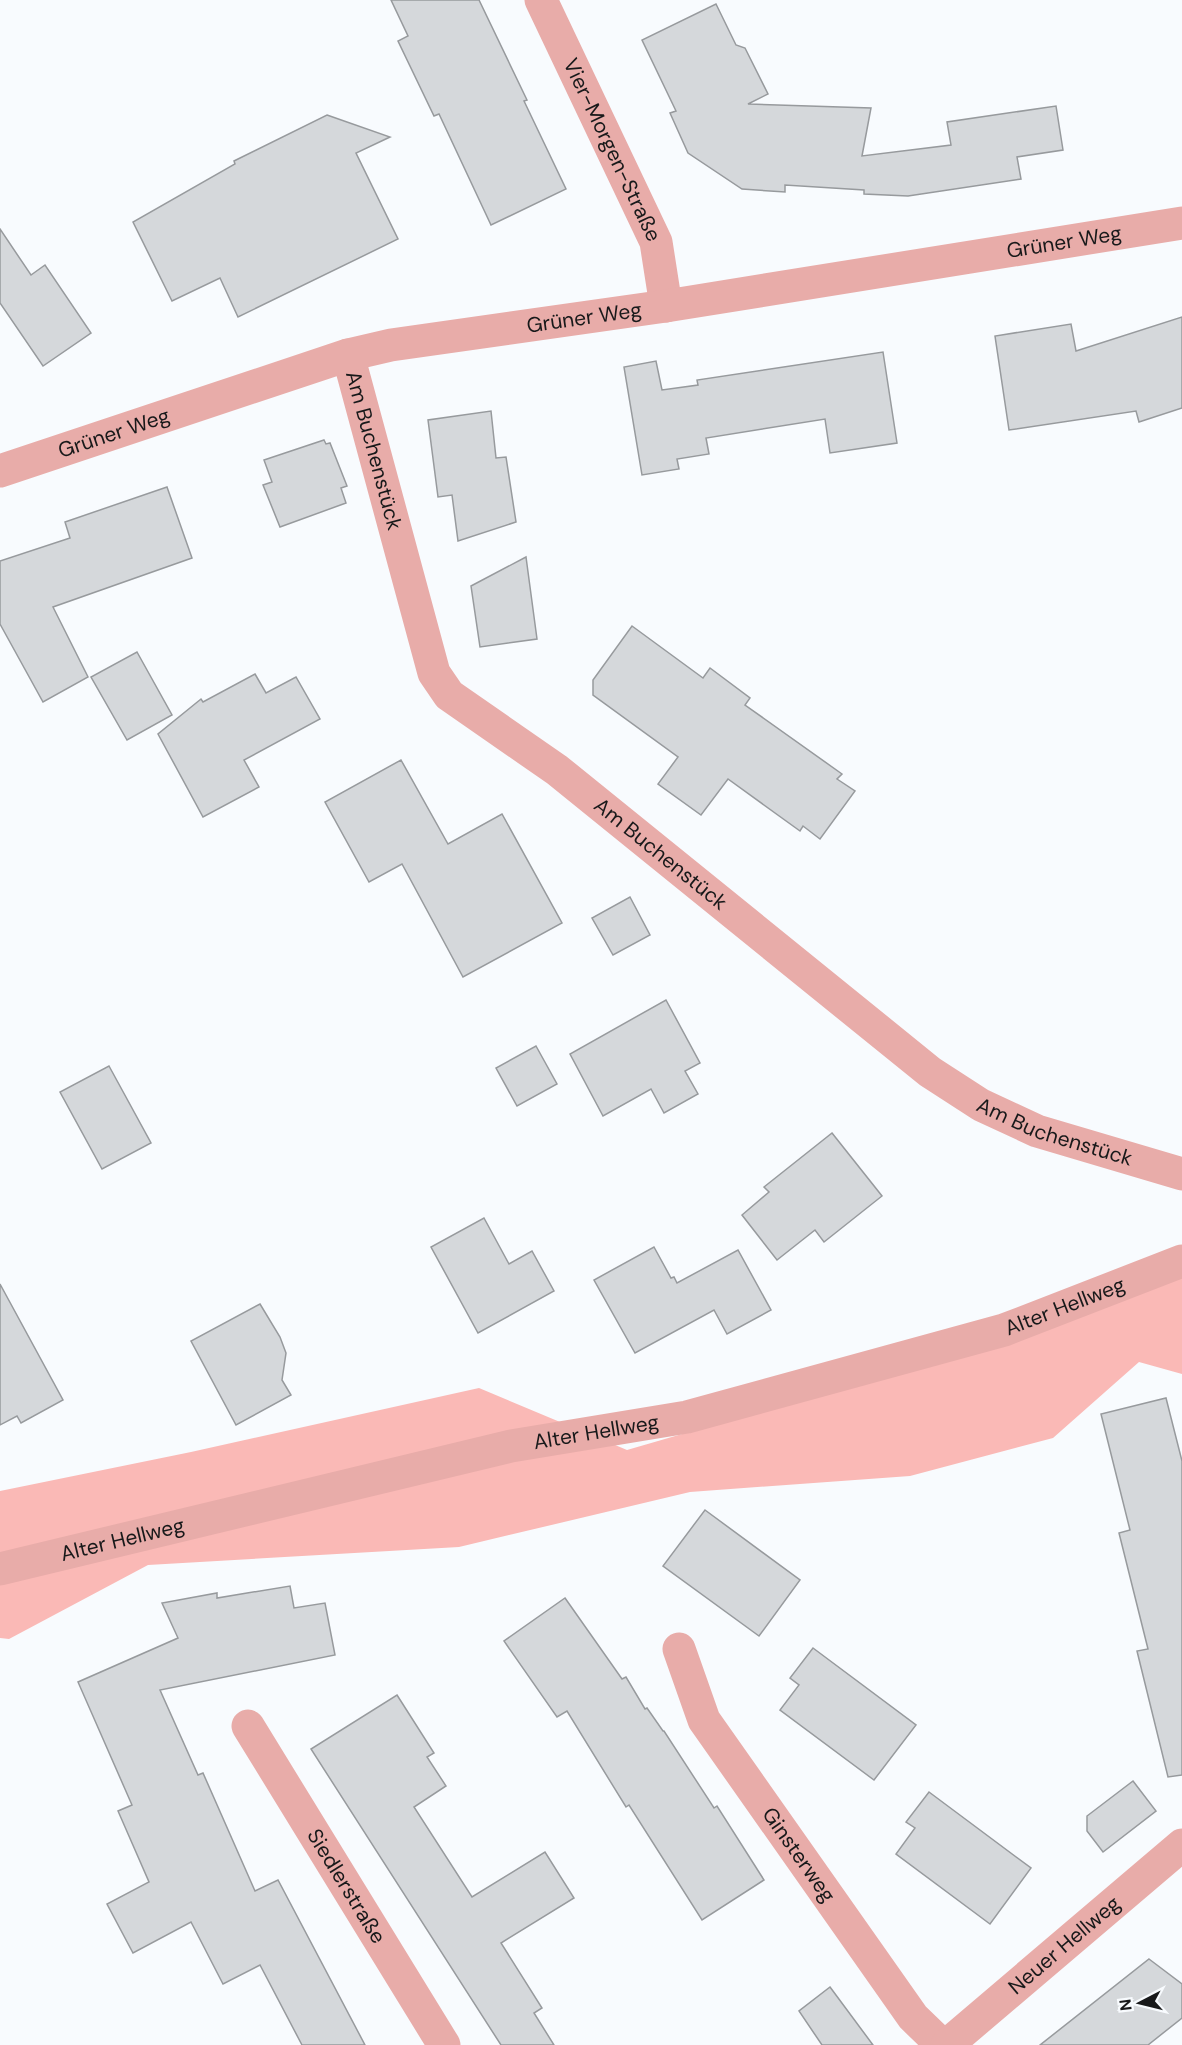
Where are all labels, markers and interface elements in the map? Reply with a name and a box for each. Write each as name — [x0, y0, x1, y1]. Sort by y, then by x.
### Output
street label: Vier-Morgen-Straße — [557, 54, 668, 246]
street label: Grüner Weg — [1005, 219, 1124, 265]
street label: Grüner Weg — [525, 296, 644, 340]
street label: Am Buchenstück — [339, 368, 409, 534]
street label: Grüner Weg — [54, 401, 174, 465]
street label: Am Buchenstück — [588, 791, 734, 917]
street label: Am Buchenstück — [972, 1091, 1136, 1173]
street label: Alter Hellweg — [1001, 1270, 1129, 1342]
street label: Alter Hellweg — [531, 1408, 661, 1456]
street label: Alter Hellweg — [58, 1511, 188, 1568]
street label: Ginsterweg — [756, 1802, 842, 1908]
street label: Siedlerstraße — [301, 1824, 392, 1949]
street label: Neuer Hellweg — [1002, 1889, 1126, 2001]
north arrow — [1110, 1973, 1170, 2033]
text: N — [1114, 1998, 1137, 2012]

